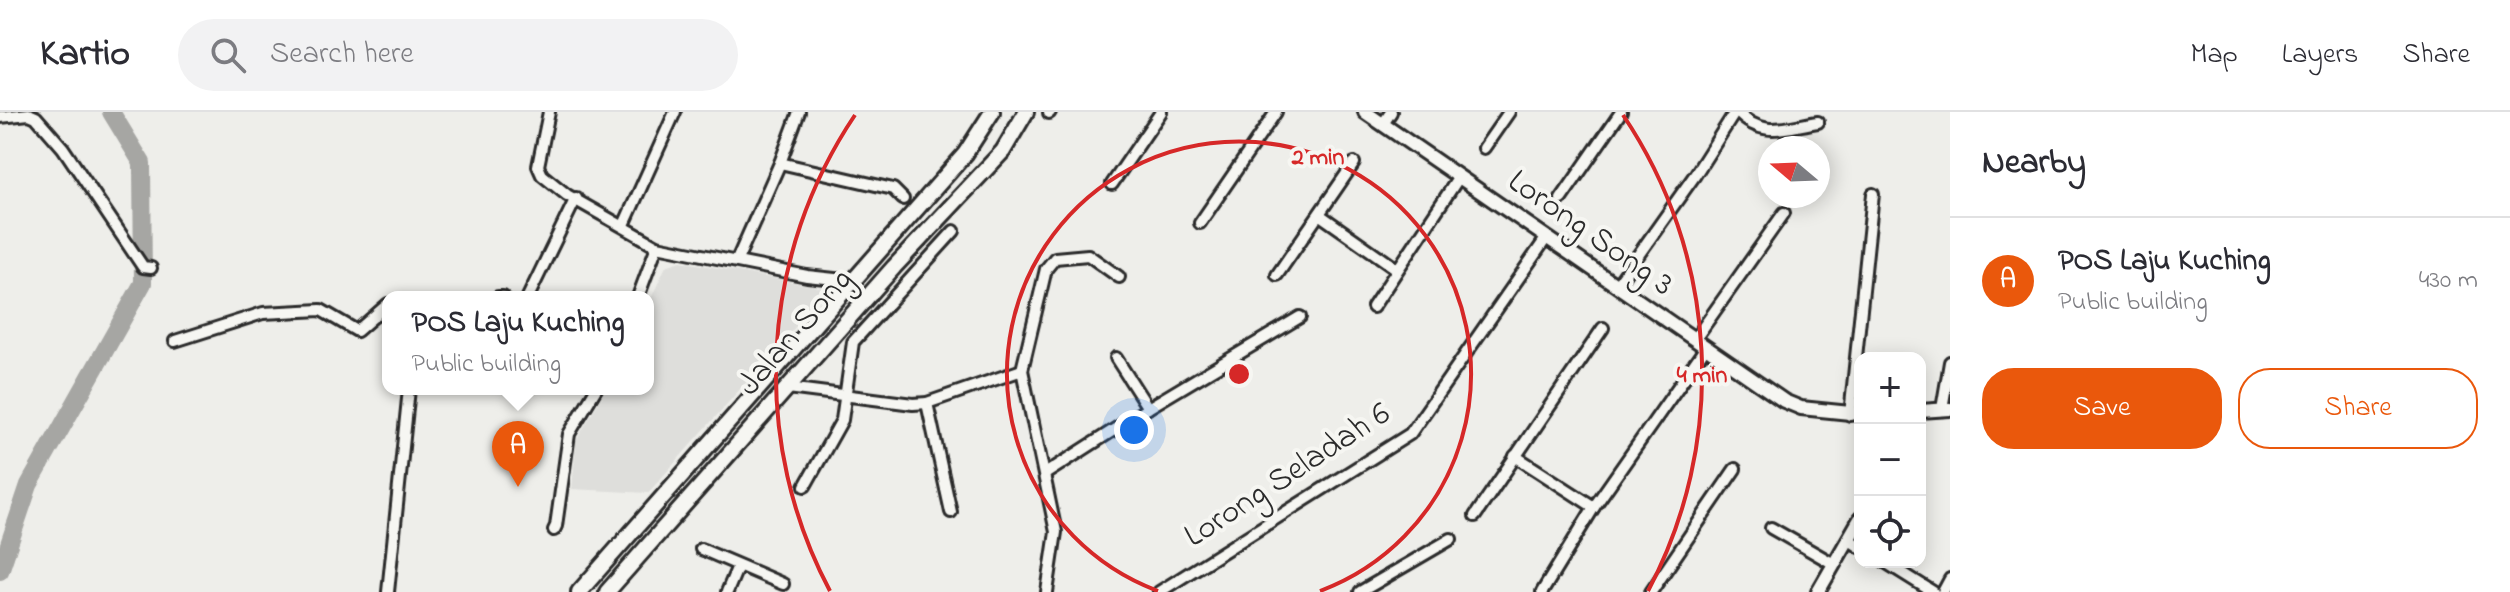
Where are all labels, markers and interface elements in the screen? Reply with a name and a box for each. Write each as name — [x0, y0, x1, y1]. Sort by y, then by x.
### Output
search box — [178, 19, 738, 91]
text: Kartio — [40, 27, 130, 83]
icon: search — [206, 33, 250, 77]
text: Search here — [270, 33, 414, 77]
text: Map — [2190, 35, 2238, 76]
text: Layers — [2282, 35, 2358, 76]
text: Share — [2402, 35, 2470, 76]
north arrow — [1758, 136, 1830, 208]
text: Nearby — [1982, 139, 2086, 189]
text: 2 min — [1291, 141, 1345, 176]
street label: Lorong Song 3 — [1497, 158, 1683, 310]
text: POS Laju Kuching — [2058, 240, 2271, 284]
street label: Jalan Song — [726, 258, 866, 408]
text: A — [2000, 262, 2016, 300]
text: 430 m — [2419, 262, 2478, 300]
text: Public building — [2058, 284, 2208, 322]
popup — [382, 291, 654, 395]
text: POS Laju Kuching — [412, 302, 624, 346]
text: Public building — [412, 346, 561, 384]
map controls — [1854, 352, 1926, 568]
button: + — [1854, 352, 1926, 424]
text: 4 min — [1677, 359, 1727, 394]
centre of rings — [1225, 360, 1253, 388]
button: Save — [1982, 368, 2222, 449]
button: Share — [2238, 368, 2478, 449]
street label: Lorong Seladah 6 — [1175, 390, 1401, 562]
your location — [1114, 410, 1154, 450]
pin: A — [492, 421, 544, 487]
button: − — [1854, 424, 1926, 496]
button: locate — [1854, 496, 1926, 568]

